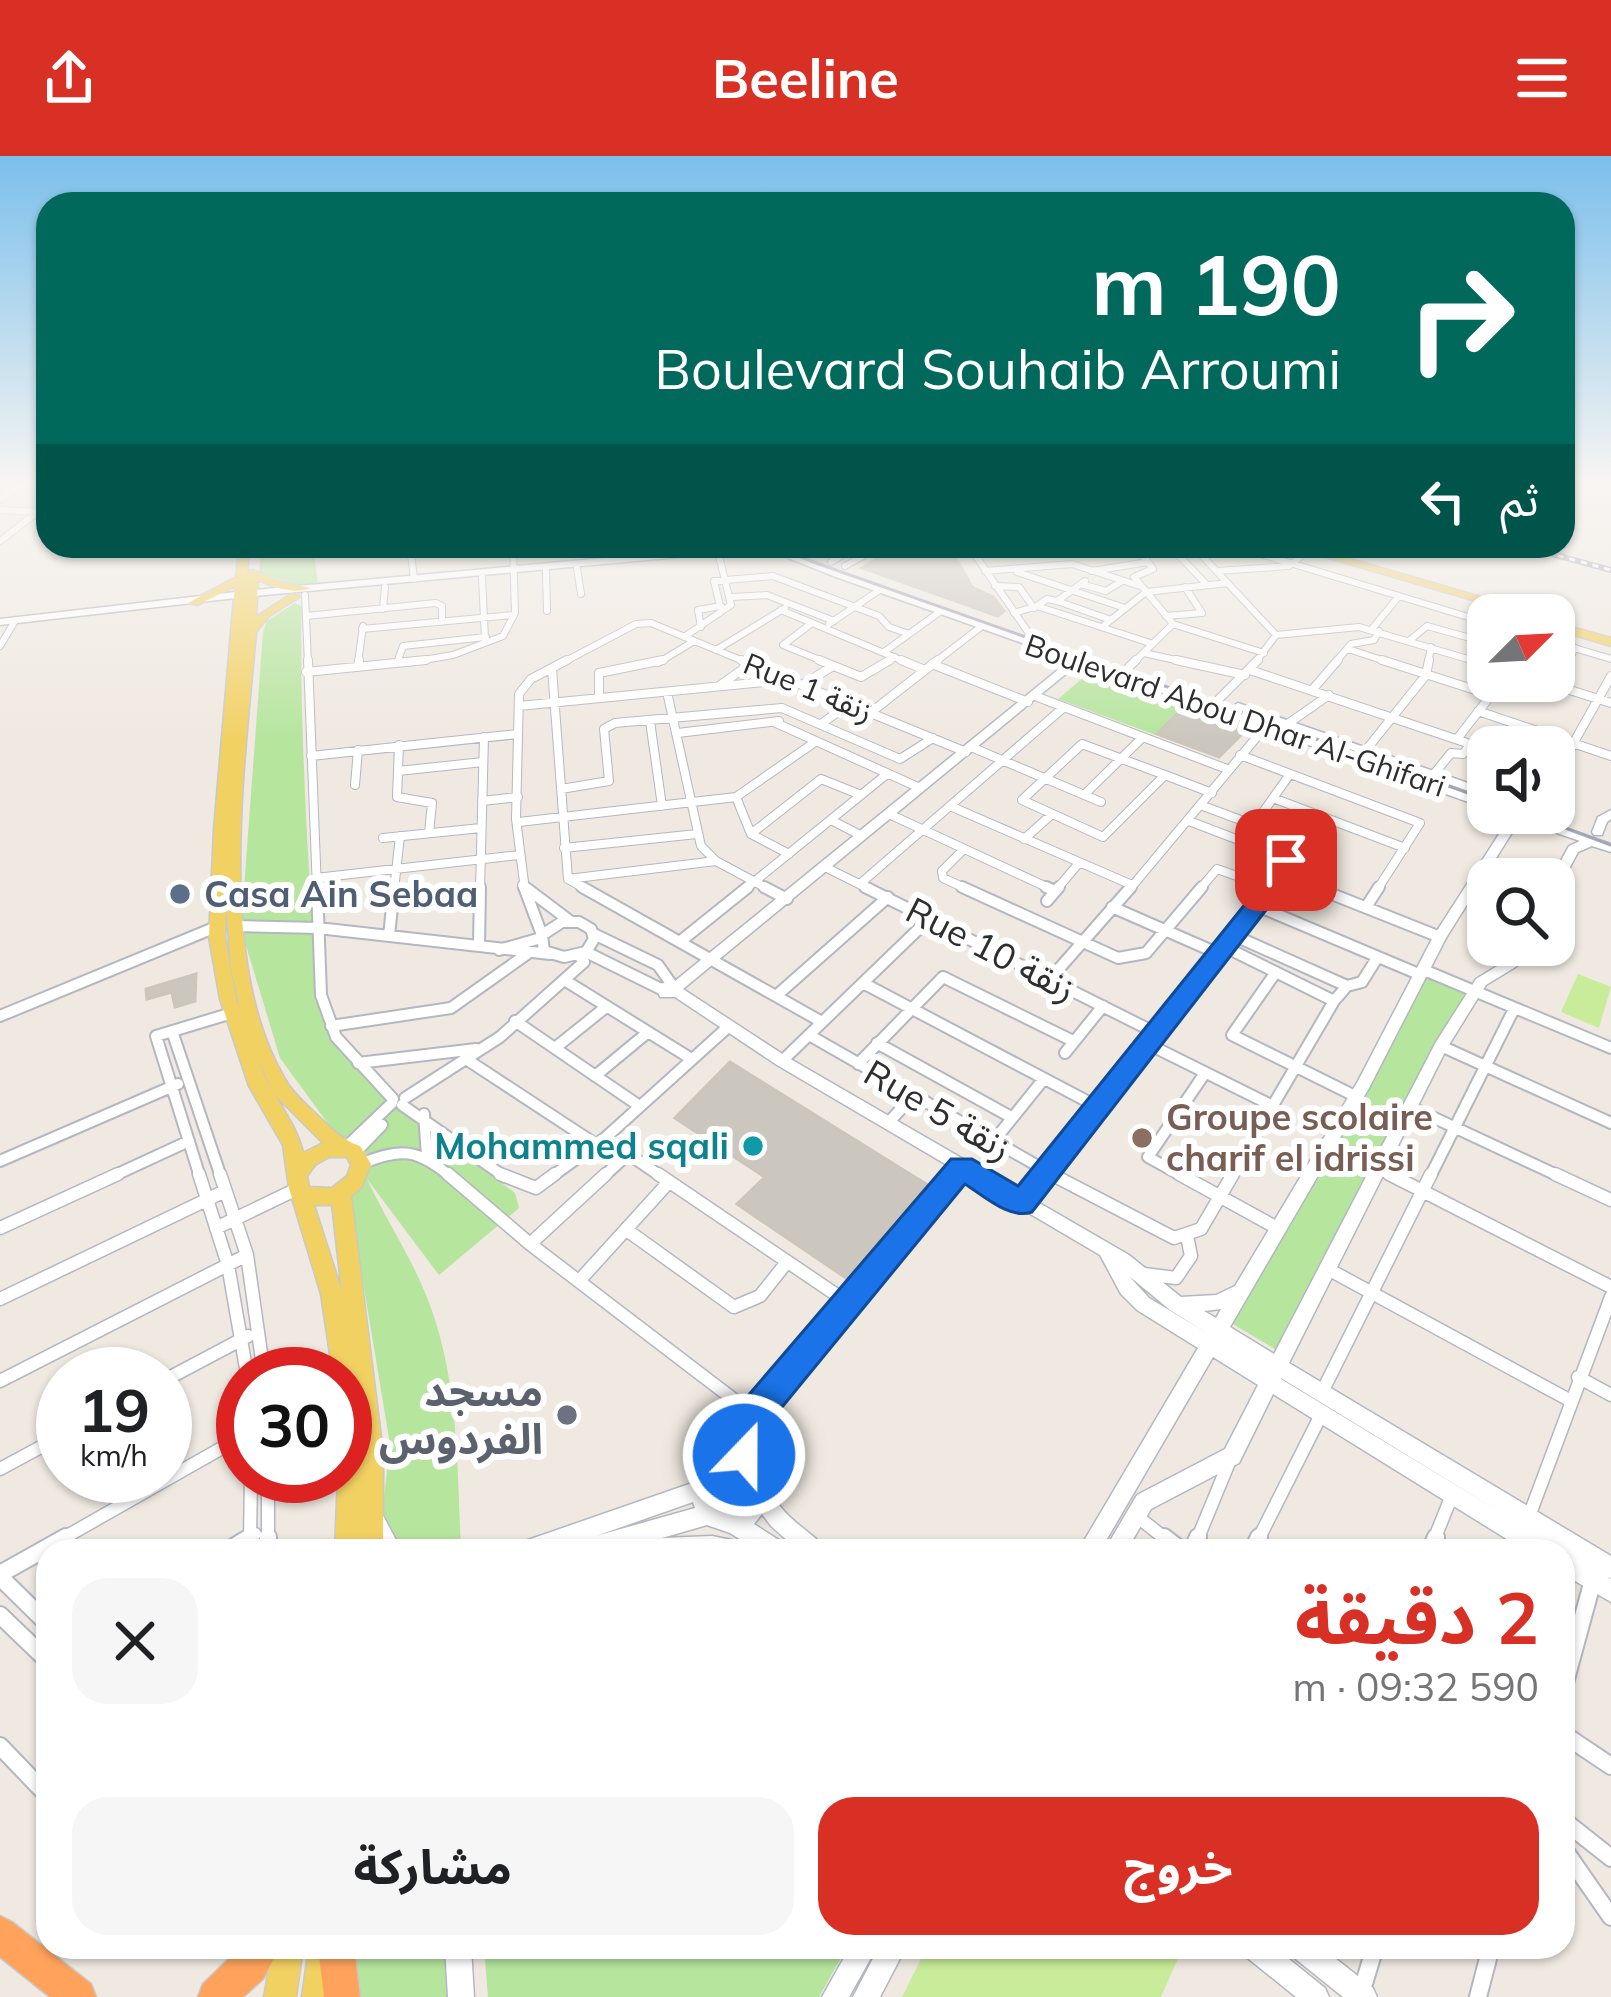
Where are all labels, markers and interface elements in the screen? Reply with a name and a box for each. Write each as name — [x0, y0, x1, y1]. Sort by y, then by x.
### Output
text: Beeline — [712, 44, 899, 112]
icon: share — [36, 45, 102, 111]
icon: menu — [1509, 45, 1575, 111]
text: 190 m — [1091, 231, 1341, 336]
icon: right — [1383, 240, 1539, 396]
text: Boulevard Souhaib Arroumi — [654, 335, 1341, 403]
icon: left — [1410, 468, 1476, 534]
text: ثم — [1500, 471, 1539, 527]
north arrow — [1467, 594, 1575, 702]
map controls — [1467, 594, 1575, 966]
street label: Boulevard Abou Dhar Al-Ghifari — [1020, 625, 1450, 805]
street label: Rue 1 زنقة — [738, 644, 878, 730]
button: sound — [1467, 726, 1575, 834]
pin — [1235, 809, 1337, 911]
icon: arrive — [1253, 827, 1319, 893]
button: search — [1467, 858, 1575, 966]
place label: Casa Ain Sebaa — [204, 871, 478, 916]
marker: Casa Ain Sebaa — [167, 881, 193, 907]
street label: Rue 10 زنقة — [899, 887, 1084, 1010]
street label: Rue 5 زنقة — [857, 1049, 1020, 1170]
place label: Groupe scolaire charif el idrissi — [1166, 1094, 1433, 1180]
place label: Mohammed sqali — [434, 1123, 729, 1168]
marker: Groupe scolaire charif el idrissi — [1129, 1125, 1155, 1151]
marker: Mohammed sqali — [740, 1133, 766, 1159]
speed limit sign: 30 — [216, 1347, 372, 1503]
place label: مسجد الفردوس — [379, 1364, 543, 1465]
text: 19 — [78, 1372, 150, 1447]
position arrow — [681, 1392, 807, 1518]
marker: مسجد الفردوس — [554, 1402, 580, 1428]
text: km/h — [80, 1436, 148, 1474]
text: 2 دقيقة — [1295, 1572, 1539, 1662]
button: close — [72, 1578, 198, 1704]
text: 590 m · 09:32 — [1293, 1662, 1539, 1711]
button: مشاركة — [72, 1797, 794, 1935]
button: خروج — [818, 1797, 1539, 1935]

